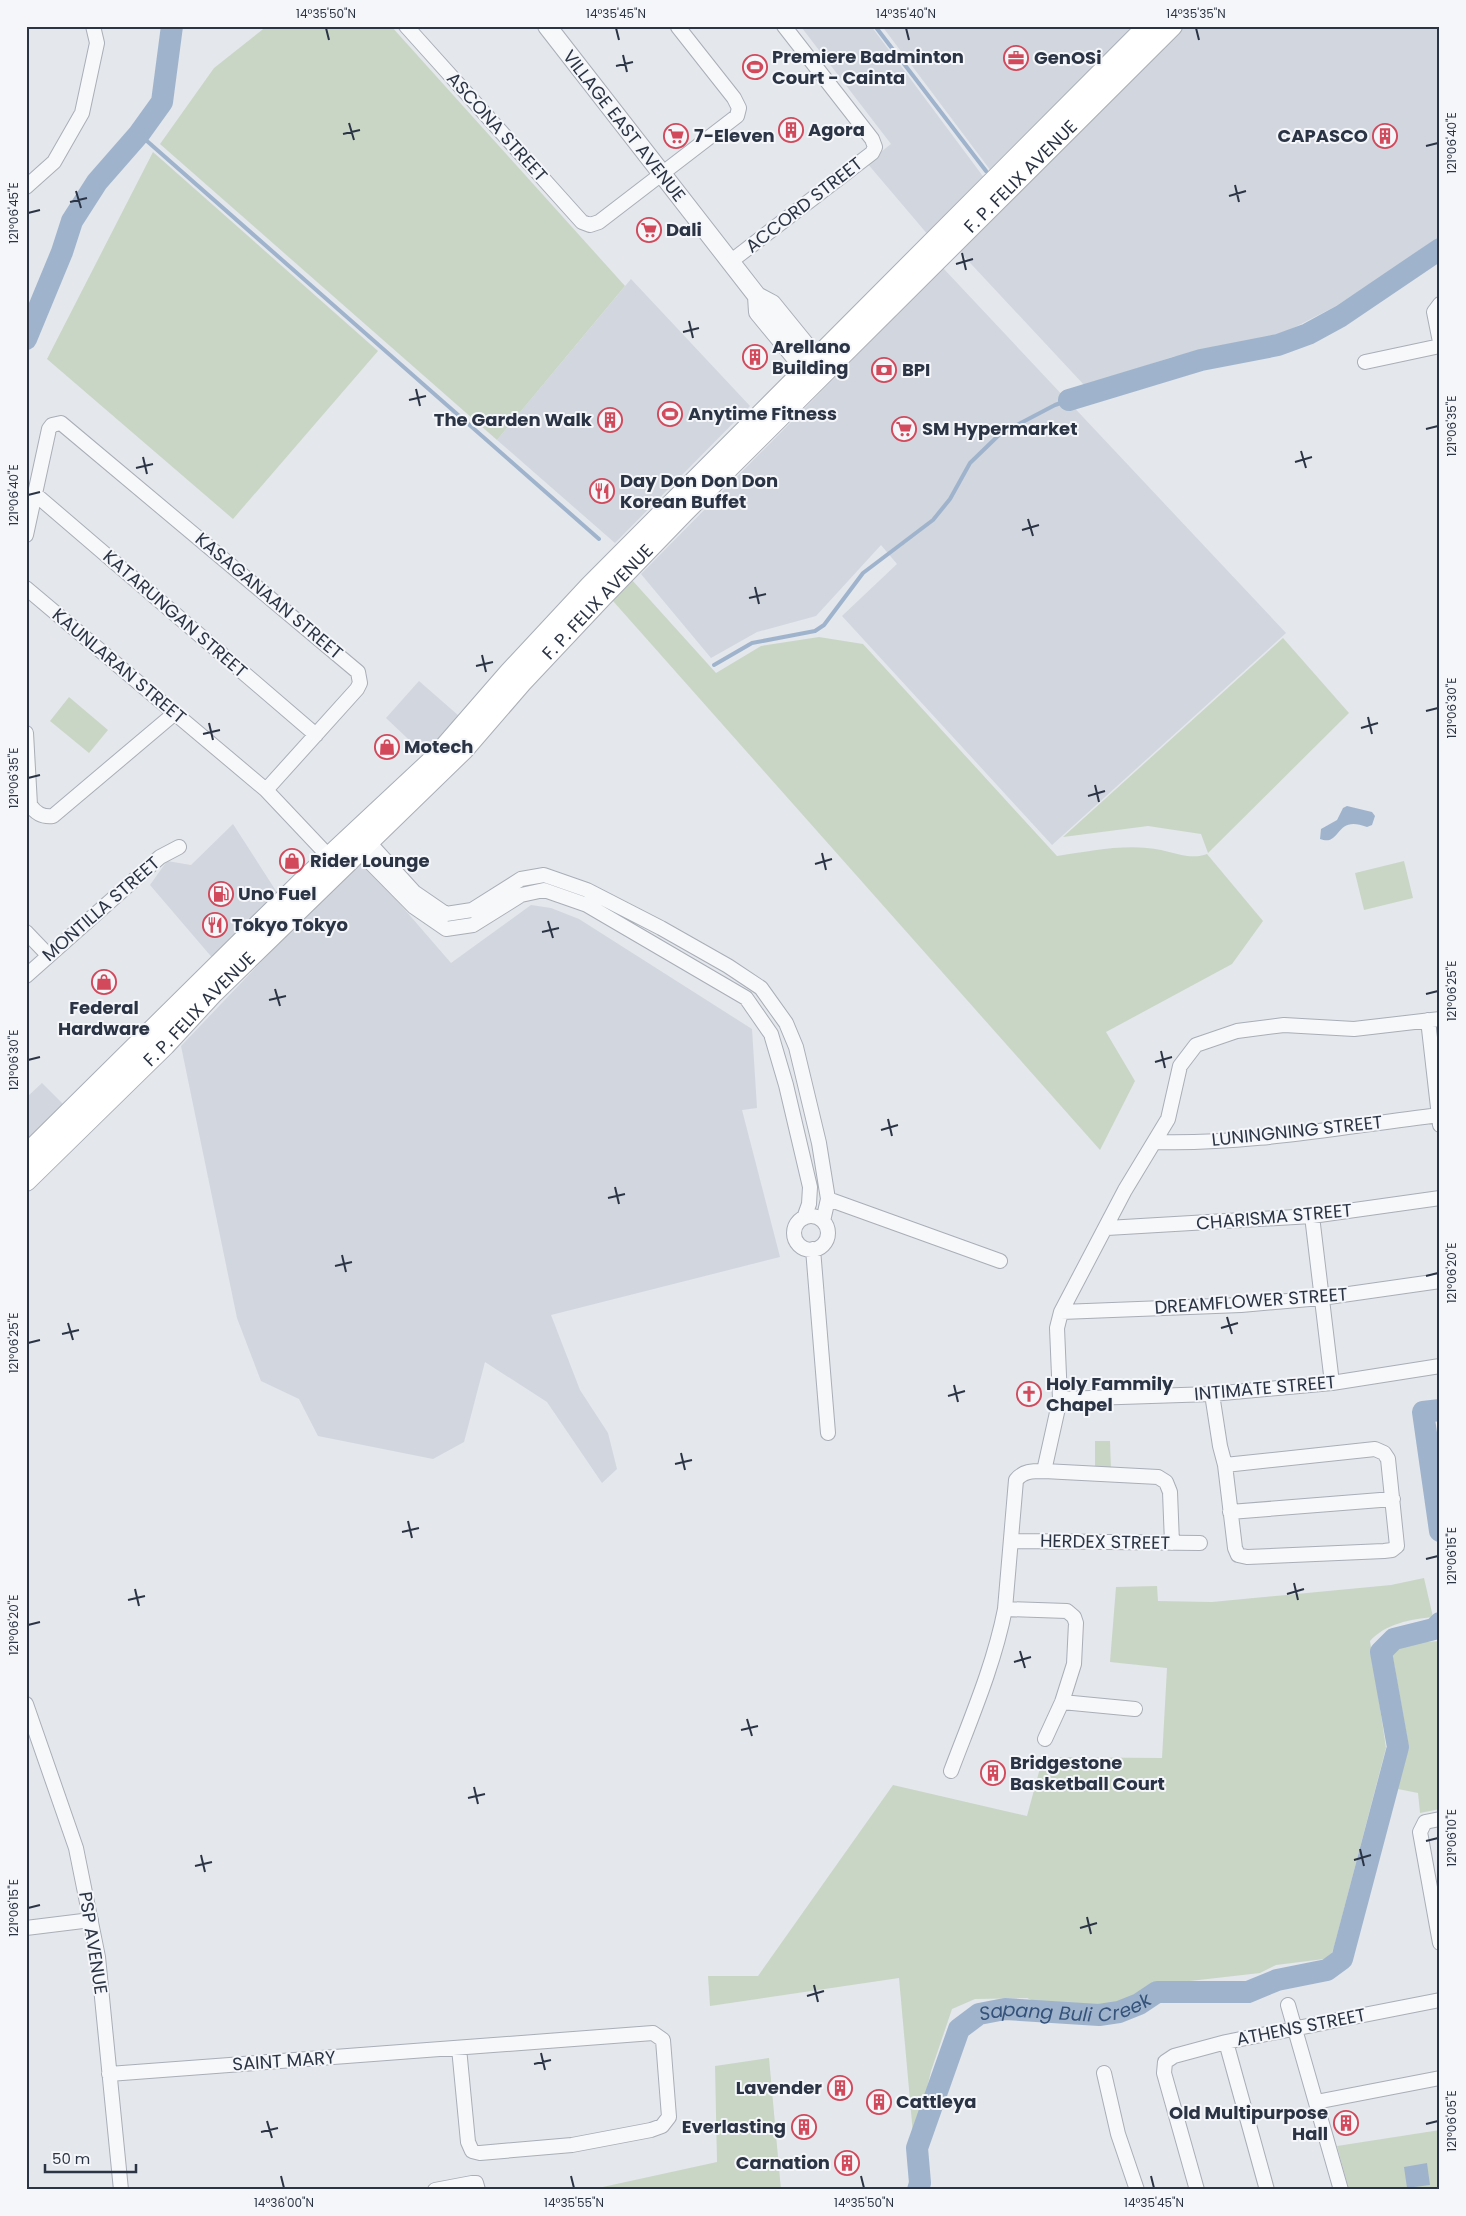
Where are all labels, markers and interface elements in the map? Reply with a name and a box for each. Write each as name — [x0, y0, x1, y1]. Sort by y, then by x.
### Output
text: 14°35'50"N — [296, 5, 356, 22]
text: 14°35'45"N — [586, 5, 646, 22]
text: 14°35'40"N — [876, 5, 936, 22]
text: 14°35'35"N — [1166, 5, 1226, 22]
place label: Premiere Badminton Court - Cainta — [772, 44, 964, 90]
street label: VILLAGE EAST AVENUE — [557, 45, 692, 207]
office icon: GenOSi — [1003, 45, 1029, 71]
place label: GenOSi — [1034, 45, 1101, 70]
sports icon: Premiere Badminton Court - Cainta — [742, 54, 768, 80]
street label: ASCONA STREET — [441, 66, 554, 187]
text: 121°06'40"E — [1443, 112, 1460, 174]
street label: F. P. FELIX AVENUE — [958, 114, 1083, 238]
building icon: Agora — [778, 117, 804, 143]
place label: Agora — [808, 117, 865, 142]
supermarket icon: 7-Eleven — [663, 123, 689, 149]
place label: 7-Eleven — [694, 123, 775, 148]
place label: CAPASCO — [1278, 123, 1368, 148]
building icon: CAPASCO — [1372, 123, 1398, 149]
street label: ACCORD STREET — [740, 151, 868, 258]
text: 121°06'45"E — [5, 182, 22, 244]
supermarket icon: Dali — [636, 217, 662, 243]
place label: Dali — [666, 217, 702, 242]
place label: Arellano Building — [772, 334, 851, 380]
building icon: Arellano Building — [742, 344, 768, 370]
bank icon: BPI — [871, 357, 897, 383]
place label: BPI — [902, 357, 930, 382]
text: 121°06'35"E — [1443, 396, 1460, 456]
sports icon: Anytime Fitness — [657, 401, 683, 427]
place label: Anytime Fitness — [688, 401, 837, 426]
place label: The Garden Walk — [434, 407, 593, 432]
building icon: The Garden Walk — [597, 407, 623, 433]
supermarket icon: SM Hypermarket — [891, 416, 917, 442]
place label: SM Hypermarket — [922, 416, 1077, 441]
text: 121°06'40"E — [5, 464, 22, 526]
place label: Day Don Don Don Korean Buffet — [620, 468, 778, 514]
restaurant icon: Day Don Don Don Korean Buffet — [589, 478, 615, 504]
street label: KASAGANAAN STREET — [190, 526, 349, 665]
street label: F. P. FELIX AVENUE — [536, 538, 658, 665]
street label: KATARUNGAN STREET — [98, 544, 253, 683]
street label: KAUNLARAN STREET — [47, 602, 192, 729]
text: 121°06'30"E — [1443, 678, 1460, 738]
shop icon: Motech — [374, 734, 400, 760]
place label: Motech — [404, 734, 473, 759]
text: 121°06'35"E — [5, 748, 22, 808]
shop icon: Rider Lounge — [279, 848, 305, 874]
place label: Rider Lounge — [310, 848, 430, 873]
street label: MONTILLA STREET — [36, 850, 165, 967]
fuel station icon: Uno Fuel — [208, 881, 234, 907]
place label: Uno Fuel — [238, 881, 316, 906]
restaurant icon: Tokyo Tokyo — [202, 912, 228, 938]
place label: Tokyo Tokyo — [232, 912, 348, 937]
street label: F. P. FELIX AVENUE — [137, 946, 260, 1072]
text: 121°06'25"E — [1443, 961, 1460, 1021]
shop icon: Federal Hardware — [91, 969, 117, 995]
place label: Federal Hardware — [58, 995, 150, 1041]
text: 121°06'30"E — [5, 1030, 22, 1090]
street label: LUNINGNING STREET — [1210, 1109, 1384, 1152]
street label: CHARISMA STREET — [1195, 1197, 1353, 1236]
text: 121°06'20"E — [1443, 1243, 1460, 1303]
street label: DREAMFLOWER STREET — [1154, 1281, 1349, 1320]
text: 121°06'25"E — [5, 1313, 22, 1373]
street label: INTIMATE STREET — [1193, 1369, 1337, 1406]
place label: Holy Fammily Chapel — [1046, 1371, 1174, 1417]
church icon: Holy Fammily Chapel — [1016, 1381, 1042, 1407]
text: 121°06'15"E — [1443, 1527, 1460, 1585]
street label: HERDEX STREET — [1040, 1528, 1170, 1555]
text: 121°06'20"E — [5, 1595, 22, 1655]
place label: Bridgestone Basketball Court — [1010, 1750, 1165, 1796]
building icon: Bridgestone Basketball Court — [980, 1760, 1006, 1786]
text: 121°06'10"E — [1443, 1809, 1460, 1867]
text: 121°06'15"E — [5, 1879, 22, 1937]
street label: PSP AVENUE — [73, 1890, 114, 1996]
water label: Sapang Buli Creek — [977, 1986, 1158, 2029]
street label: ATHENS STREET — [1234, 2002, 1368, 2051]
street label: SAINT MARY — [232, 2044, 337, 2077]
place label: Lavender — [736, 2075, 822, 2100]
building icon: Lavender — [827, 2075, 853, 2101]
building icon: Cattleya — [866, 2089, 892, 2115]
place label: Cattleya — [896, 2089, 977, 2114]
text: 121°06'05"E — [1443, 2090, 1460, 2152]
place label: Old Multipurpose Hall — [1169, 2100, 1328, 2146]
building icon: Old Multipurpose Hall — [1333, 2110, 1359, 2136]
place label: Everlasting — [682, 2114, 786, 2139]
building icon: Everlasting — [791, 2114, 817, 2140]
scale bar — [45, 2141, 136, 2173]
text: 50 m — [52, 2148, 90, 2169]
place label: Carnation — [736, 2150, 830, 2175]
building icon: Carnation — [834, 2150, 860, 2176]
text: 14°36'00"N — [254, 2194, 314, 2211]
text: 14°35'55"N — [544, 2194, 604, 2211]
text: 14°35'50"N — [834, 2194, 894, 2211]
text: 14°35'45"N — [1124, 2194, 1184, 2211]

